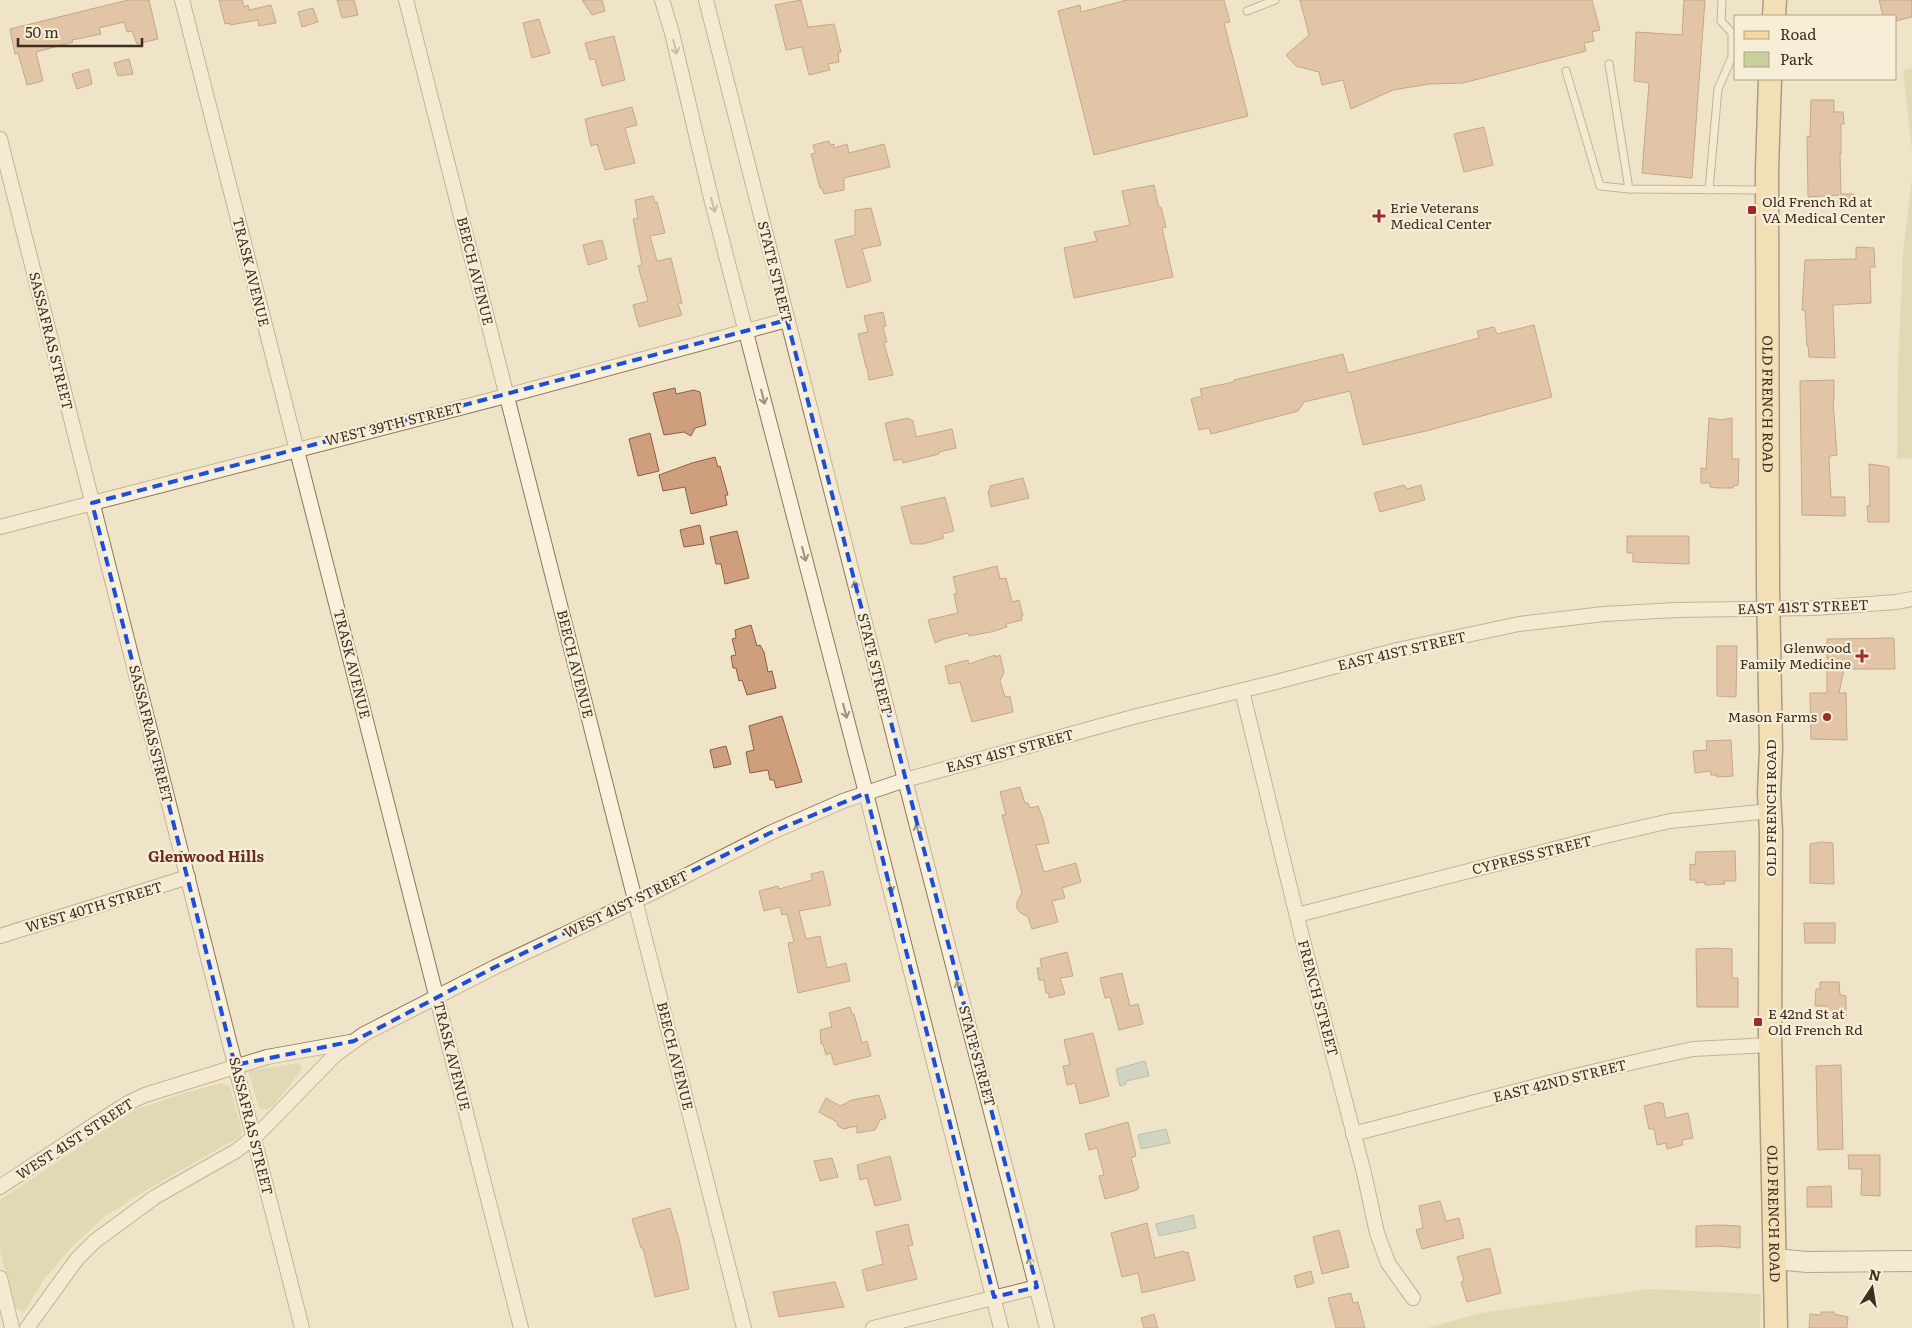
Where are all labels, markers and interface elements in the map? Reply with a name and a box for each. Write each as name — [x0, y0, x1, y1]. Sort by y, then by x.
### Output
scale bar — [18, 15, 141, 47]
legend — [1734, 15, 1897, 80]
text: 50 m — [25, 20, 59, 43]
text: Road — [1780, 22, 1816, 45]
one-way arrow — [671, 38, 680, 54]
text: Park — [1780, 47, 1814, 70]
place label: Old French Rd at VA Medical Center — [1762, 191, 1885, 227]
one-way arrow — [708, 197, 718, 213]
place label: Erie Veterans Medical Center — [1390, 197, 1492, 233]
marker: Old French Rd at VA Medical Center — [1746, 204, 1758, 216]
marker: Erie Veterans Medical Center — [1372, 209, 1386, 223]
street label: BEECH AVENUE — [453, 214, 499, 327]
street label: TRASK AVENUE — [229, 215, 275, 329]
street label: STATE STREET — [754, 219, 798, 325]
street label: SASSAFRAS STREET — [25, 270, 79, 412]
street label: OLD FRENCH ROAD — [1758, 335, 1779, 473]
one-way arrow — [759, 388, 768, 404]
street label: WEST 39TH STREET — [323, 396, 465, 450]
one-way arrow — [800, 546, 809, 562]
one-way arrow — [851, 581, 860, 597]
street label: EAST 41ST STREET — [1737, 594, 1869, 618]
street label: TRASK AVENUE — [330, 607, 376, 721]
street label: BEECH AVENUE — [553, 607, 599, 720]
street label: STATE STREET — [854, 611, 898, 717]
street label: EAST 41ST STREET — [1336, 626, 1468, 675]
place label: Glenwood Family Medicine — [1740, 637, 1851, 673]
marker: Glenwood Family Medicine — [1855, 649, 1869, 663]
street label: SASSAFRAS STREET — [125, 663, 179, 805]
one-way arrow — [841, 703, 850, 719]
place label: Mason Farms — [1728, 706, 1817, 726]
marker: Mason Farms — [1821, 711, 1833, 723]
street label: EAST 41ST STREET — [944, 723, 1076, 777]
street label: OLD FRENCH ROAD — [1760, 739, 1780, 877]
one-way arrow — [912, 823, 922, 839]
street label: CYPRESS STREET — [1470, 829, 1594, 879]
district label: Glenwood Hills — [148, 844, 265, 867]
street label: WEST 41ST STREET — [560, 864, 691, 942]
street label: WEST 40TH STREET — [23, 876, 165, 936]
one-way arrow — [885, 877, 895, 893]
street label: FRENCH STREET — [1294, 937, 1344, 1058]
one-way arrow — [954, 980, 963, 996]
street label: TRASK AVENUE — [430, 999, 476, 1113]
street label: BEECH AVENUE — [653, 999, 699, 1112]
street label: STATE STREET — [955, 1003, 1001, 1109]
place label: E 42nd St at Old French Rd — [1768, 1003, 1863, 1039]
marker: E 42nd St at Old French Rd — [1752, 1016, 1764, 1028]
street label: EAST 42ND STREET — [1491, 1054, 1629, 1106]
street label: SASSAFRAS STREET — [225, 1055, 279, 1197]
street label: WEST 41ST STREET — [12, 1093, 137, 1184]
street label: OLD FRENCH ROAD — [1763, 1145, 1786, 1283]
one-way arrow — [1026, 1256, 1035, 1272]
north arrow — [1847, 1263, 1897, 1313]
text: N — [1867, 1263, 1883, 1285]

